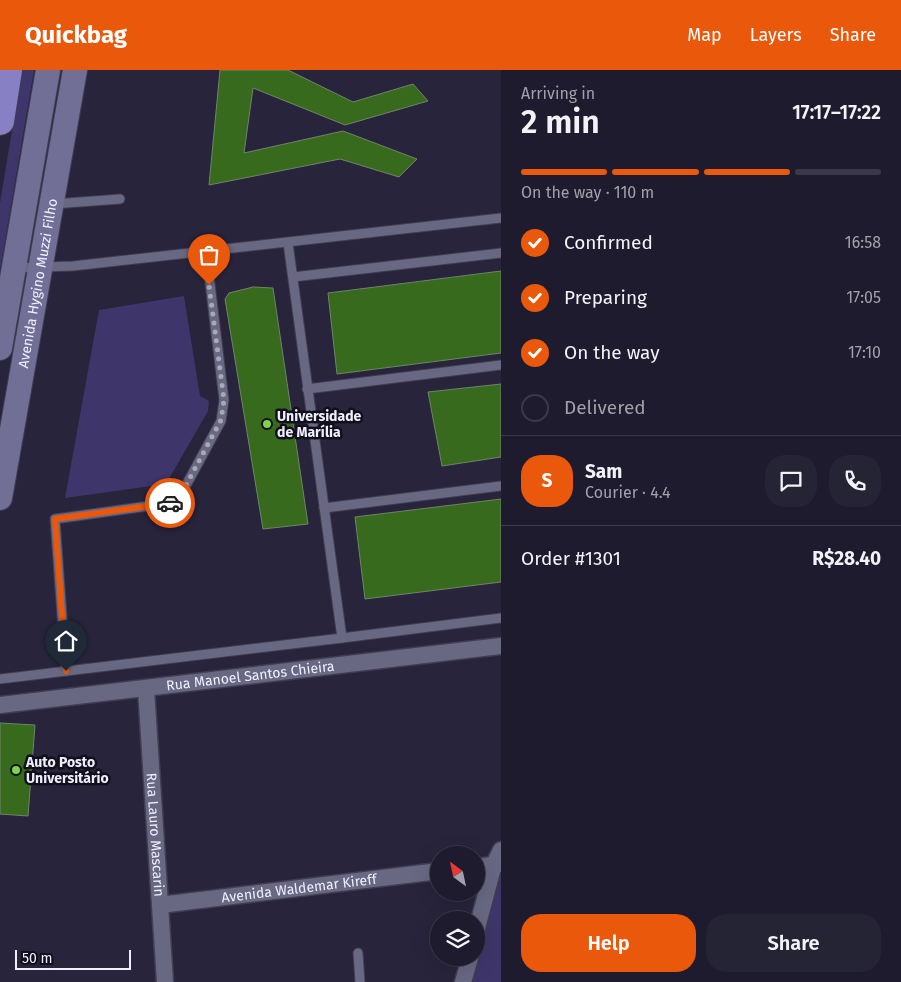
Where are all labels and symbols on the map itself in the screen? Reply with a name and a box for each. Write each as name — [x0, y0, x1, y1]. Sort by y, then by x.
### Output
street label: Avenida Hygino Muzzi Filho — [14, 197, 61, 369]
pin — [188, 234, 230, 285]
place label: Universidade de Marília — [277, 408, 362, 441]
marker: Universidade de Marília — [261, 418, 273, 430]
courier — [145, 478, 195, 528]
pin — [45, 620, 87, 671]
street label: Rua Manoel Santos Chieira — [165, 657, 335, 694]
place label: Auto Posto Universitário — [25, 754, 109, 787]
marker: Auto Posto Universitário — [10, 764, 22, 776]
street label: Rua Lauro Mascarin — [143, 772, 168, 897]
north arrow — [430, 846, 485, 901]
street label: Avenida Waldemar Kireff — [220, 870, 379, 906]
scale bar — [15, 947, 131, 970]

